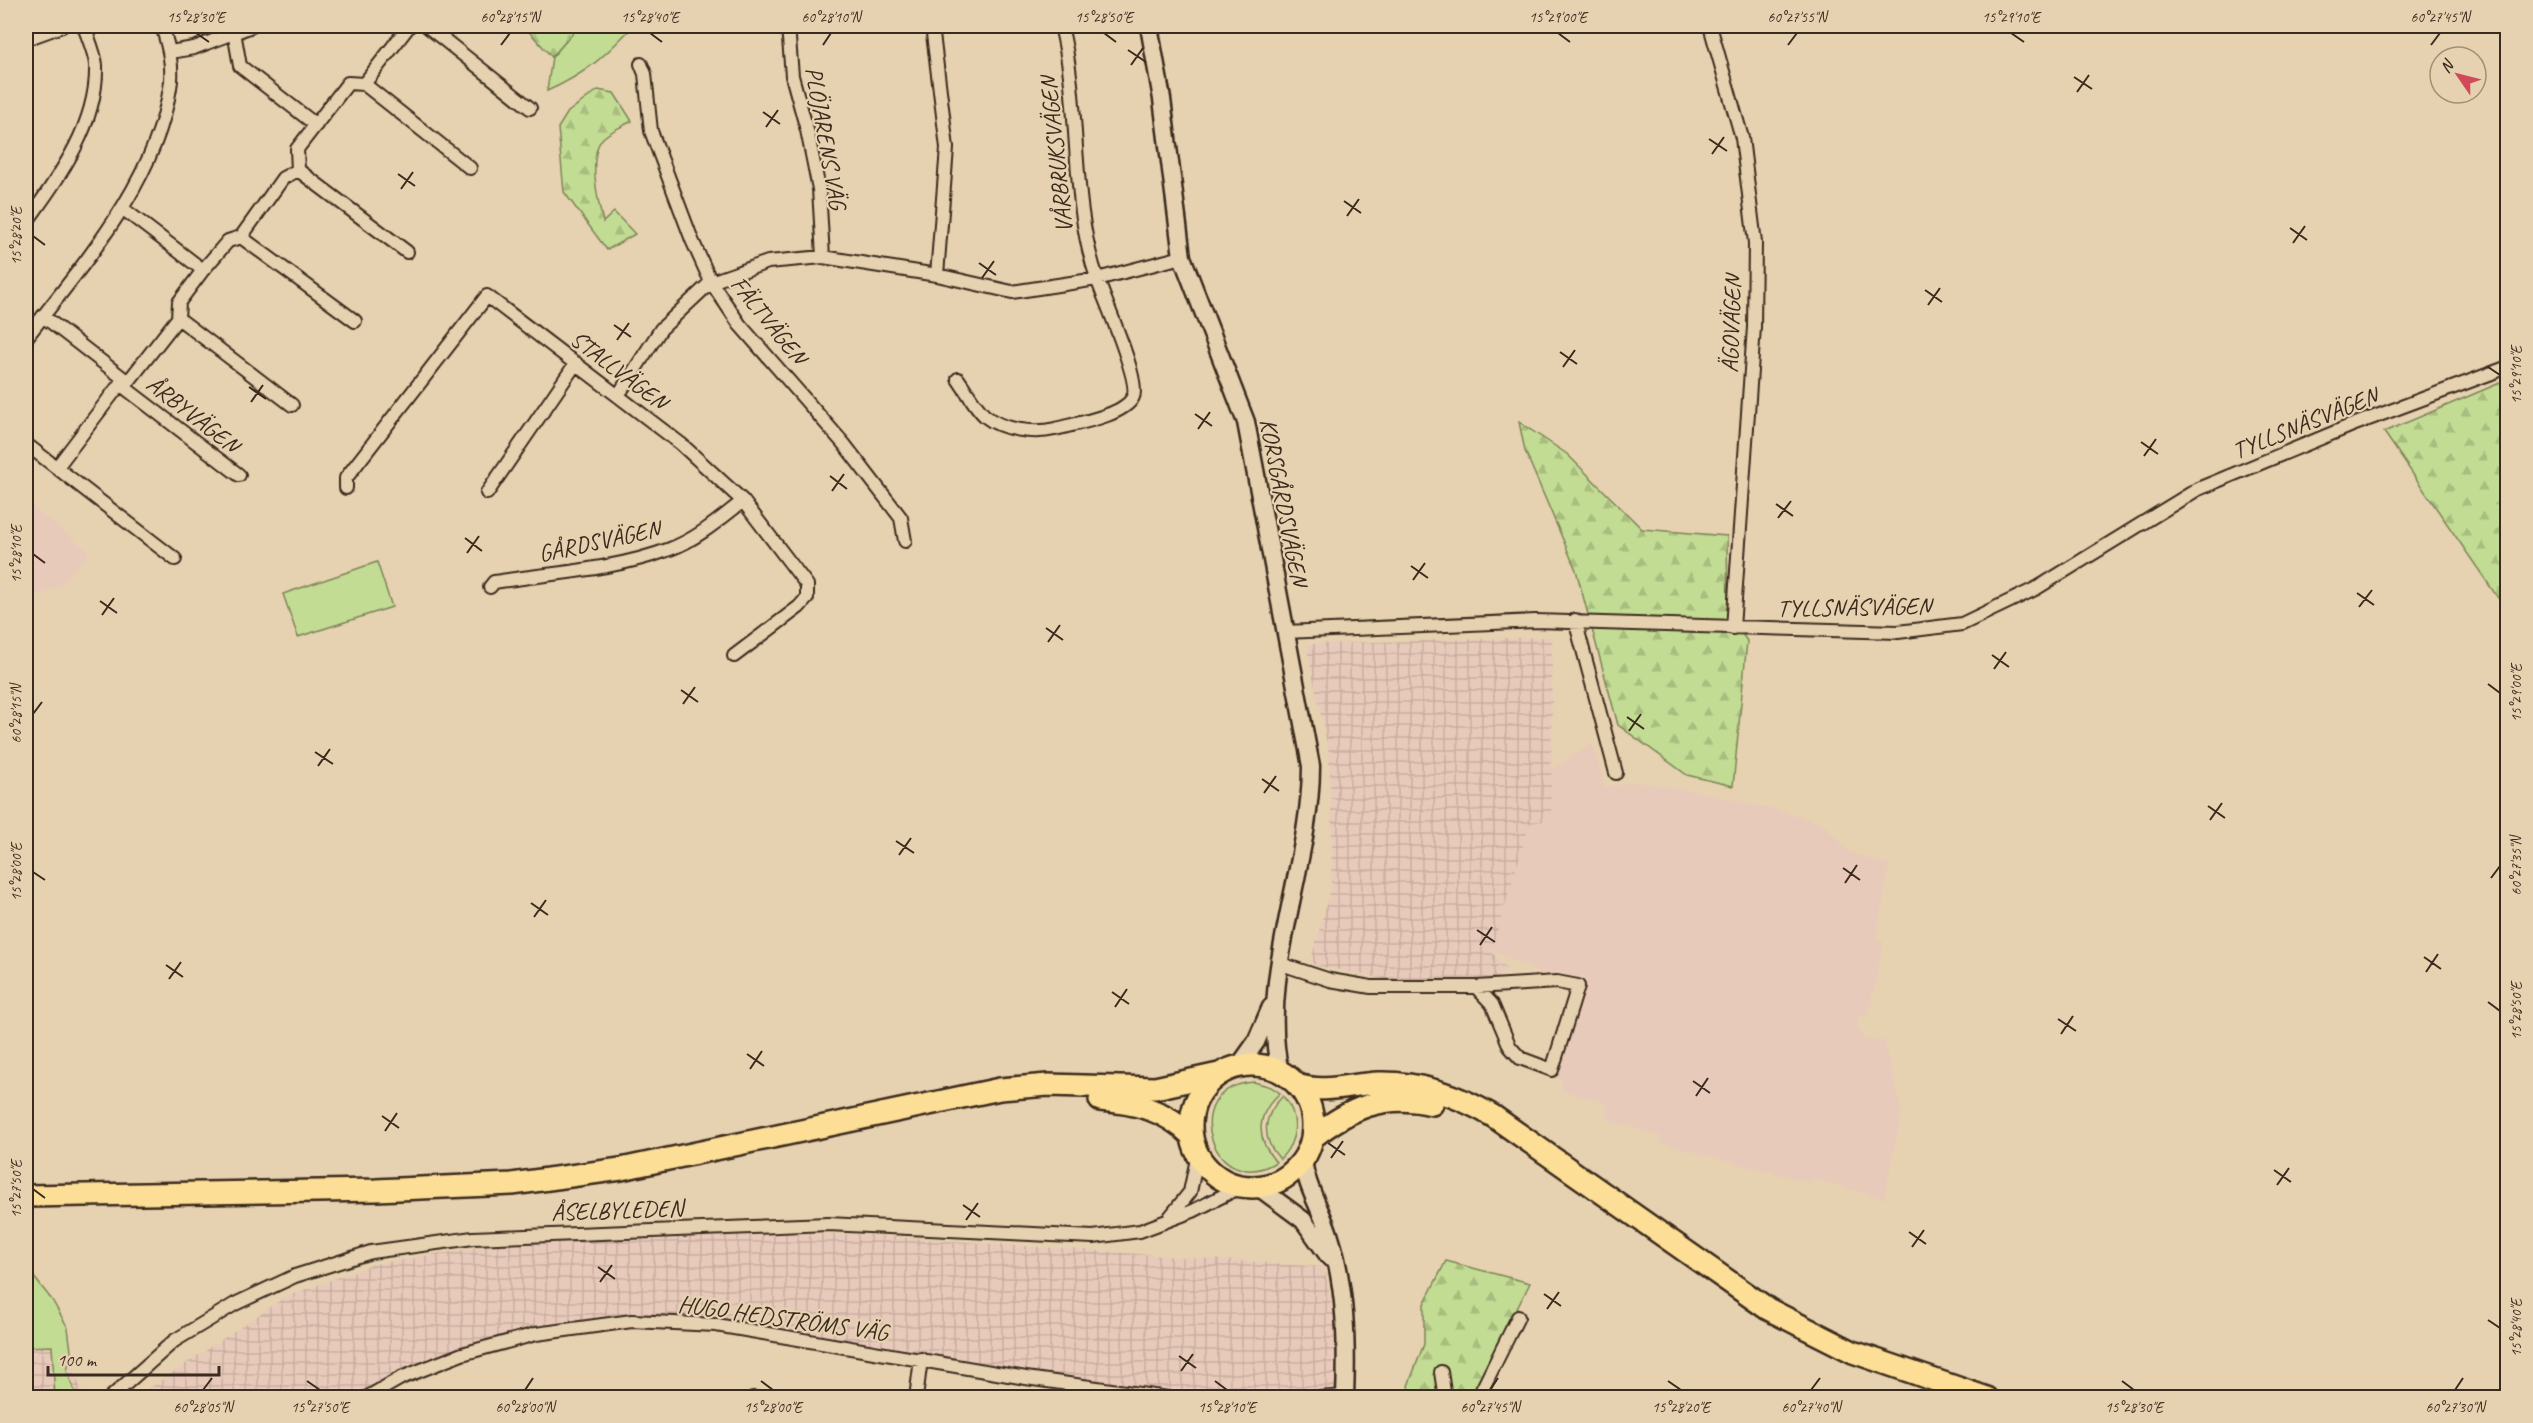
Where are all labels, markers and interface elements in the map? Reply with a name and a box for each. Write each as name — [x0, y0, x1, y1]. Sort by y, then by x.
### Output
text: 15°28'30"E — [167, 8, 227, 27]
text: 60°28'15"N — [480, 8, 543, 27]
text: 15°28'40"E — [621, 8, 681, 27]
text: 60°28'10"N — [801, 8, 864, 27]
text: 15°28'50"E — [1075, 8, 1135, 27]
text: 15°29'00"E — [1529, 8, 1589, 27]
text: 60°27'55"N — [1767, 8, 1830, 27]
text: 15°29'10"E — [1982, 8, 2042, 27]
text: 60°27'45"N — [2410, 8, 2473, 27]
north arrow — [2428, 45, 2488, 105]
text: N — [2435, 55, 2459, 77]
street label: PLÖJARENS VÄG — [799, 65, 854, 214]
street label: VÅRBRUKSVÄGEN — [1033, 72, 1079, 234]
text: 15°28'20"E — [7, 205, 26, 265]
street label: FÄLTVÄGEN — [724, 270, 816, 373]
street label: ÄGOVÄGEN — [1714, 271, 1748, 373]
street label: STALLVÄGEN — [564, 324, 676, 418]
text: 15°29'10"E — [2507, 344, 2526, 404]
street label: ÅRBYVÄGEN — [141, 368, 248, 462]
street label: TYLLSNÄSVÄGEN — [2228, 379, 2385, 466]
street label: KORSGÅRDSVÄGEN — [1253, 416, 1316, 592]
street label: GÅRDSVÄGEN — [536, 513, 666, 568]
text: 15°28'10"E — [7, 523, 26, 583]
street label: TYLLSNÄSVÄGEN — [1777, 591, 1935, 623]
text: 15°29'00"E — [2507, 662, 2526, 722]
text: 60°28'15"N — [7, 681, 26, 744]
text: 60°27'35"N — [2507, 833, 2526, 896]
text: 15°28'00"E — [7, 841, 26, 901]
text: 15°28'50"E — [2507, 980, 2526, 1040]
text: 15°27'50"E — [7, 1158, 26, 1218]
street label: ÅSELBYLEDEN — [551, 1193, 687, 1227]
street label: HUGO HEDSTRÖMS VÄG — [676, 1288, 892, 1348]
text: 15°28'40"E — [2507, 1297, 2526, 1357]
scale bar — [48, 1339, 219, 1377]
text: 100 m — [57, 1349, 98, 1371]
text: 60°28'05"N — [173, 1398, 236, 1417]
text: 15°27'50"E — [291, 1398, 351, 1417]
text: 60°28'00"N — [495, 1398, 558, 1417]
text: 15°28'00"E — [744, 1398, 804, 1417]
text: 15°28'10"E — [1198, 1398, 1258, 1417]
text: 60°27'45"N — [1460, 1398, 1523, 1417]
text: 15°28'20"E — [1652, 1398, 1712, 1417]
text: 60°27'40"N — [1781, 1398, 1844, 1417]
text: 15°28'30"E — [2105, 1398, 2165, 1417]
text: 60°27'30"N — [2425, 1398, 2488, 1417]

